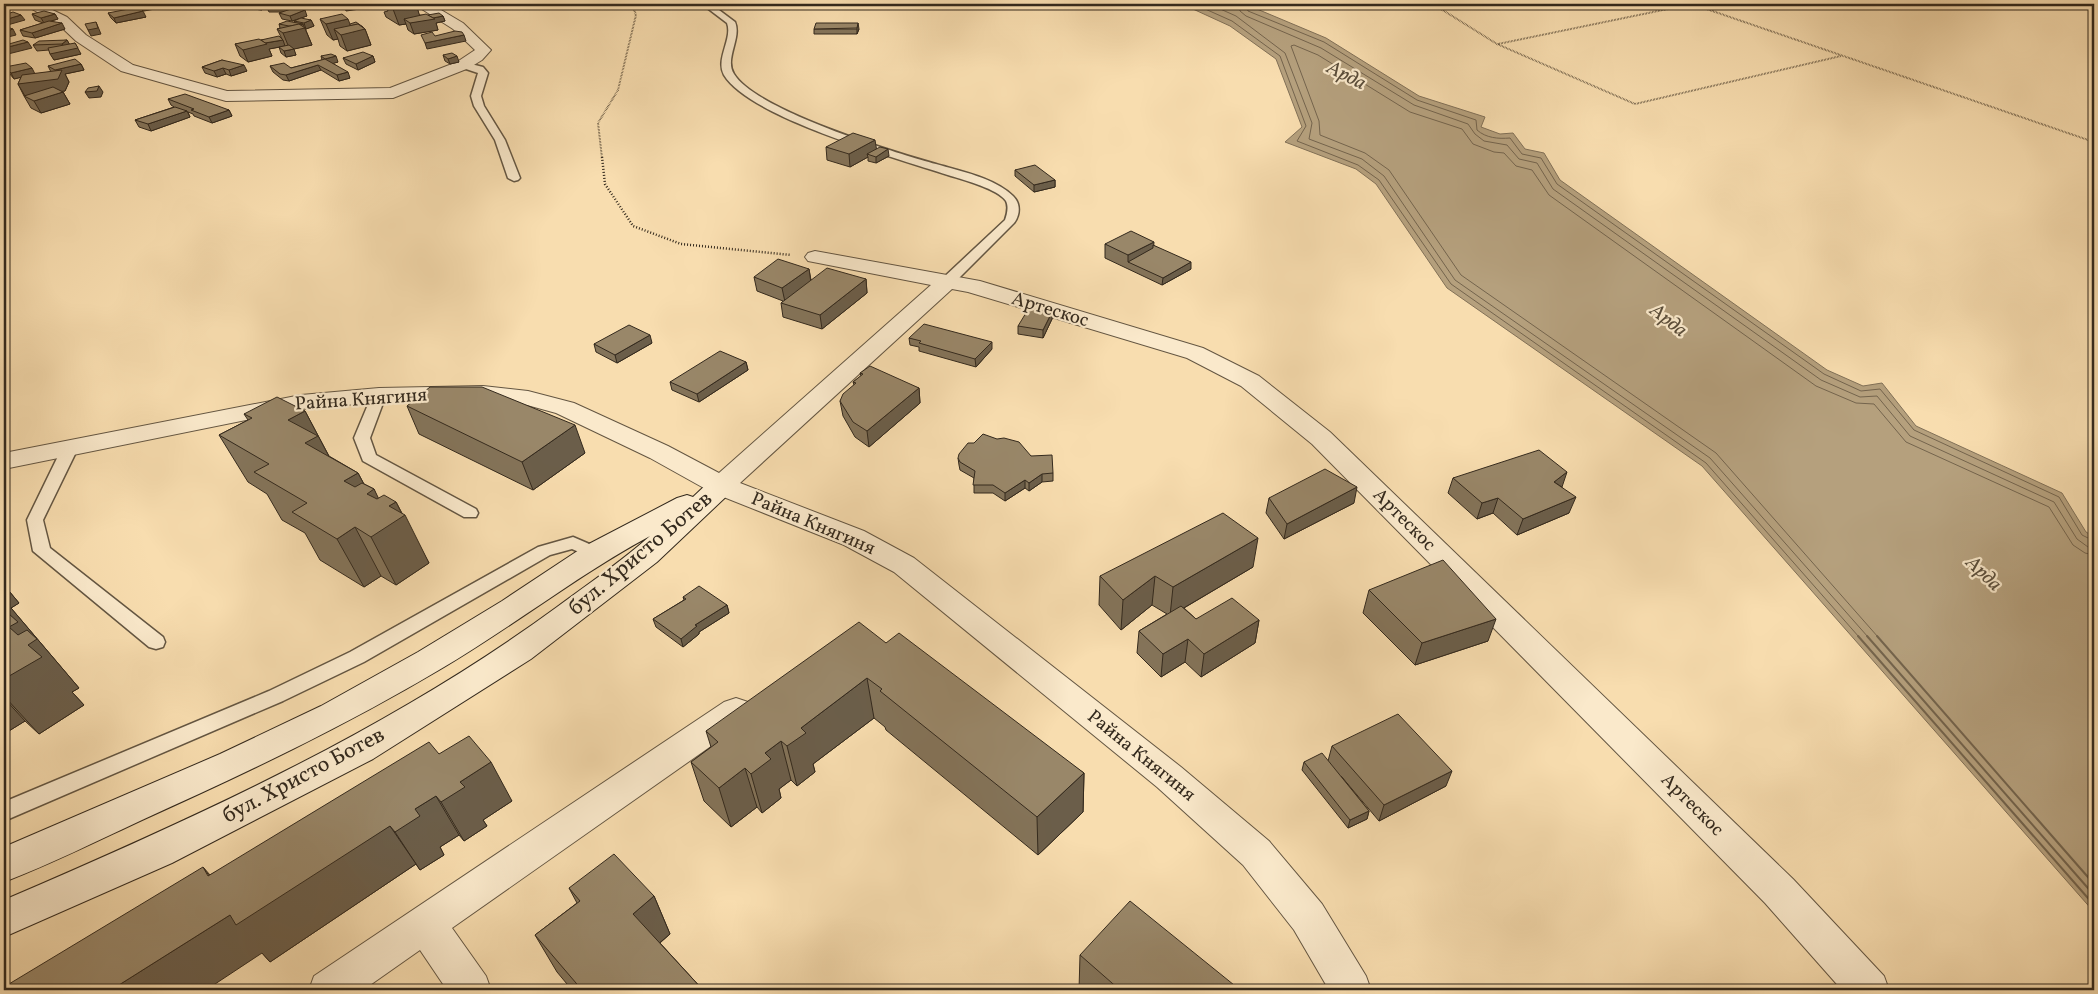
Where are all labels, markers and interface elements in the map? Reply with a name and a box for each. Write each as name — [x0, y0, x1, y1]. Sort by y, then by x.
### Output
water label: Арда — [1321, 54, 1371, 98]
street label: Артескос — [1008, 286, 1092, 334]
water label: Арда — [1642, 297, 1693, 345]
street label: Райна Княгиня — [294, 382, 428, 418]
street label: Артескос — [1367, 483, 1441, 557]
street label: бул. Христо Ботев — [562, 484, 720, 624]
street label: Райна Княгиня — [747, 486, 879, 562]
water label: Арда — [1958, 549, 2007, 598]
street label: Райна Княгиня — [1081, 704, 1201, 808]
street label: бул. Христо Ботев — [217, 720, 391, 832]
street label: Артескос — [1655, 768, 1729, 842]

